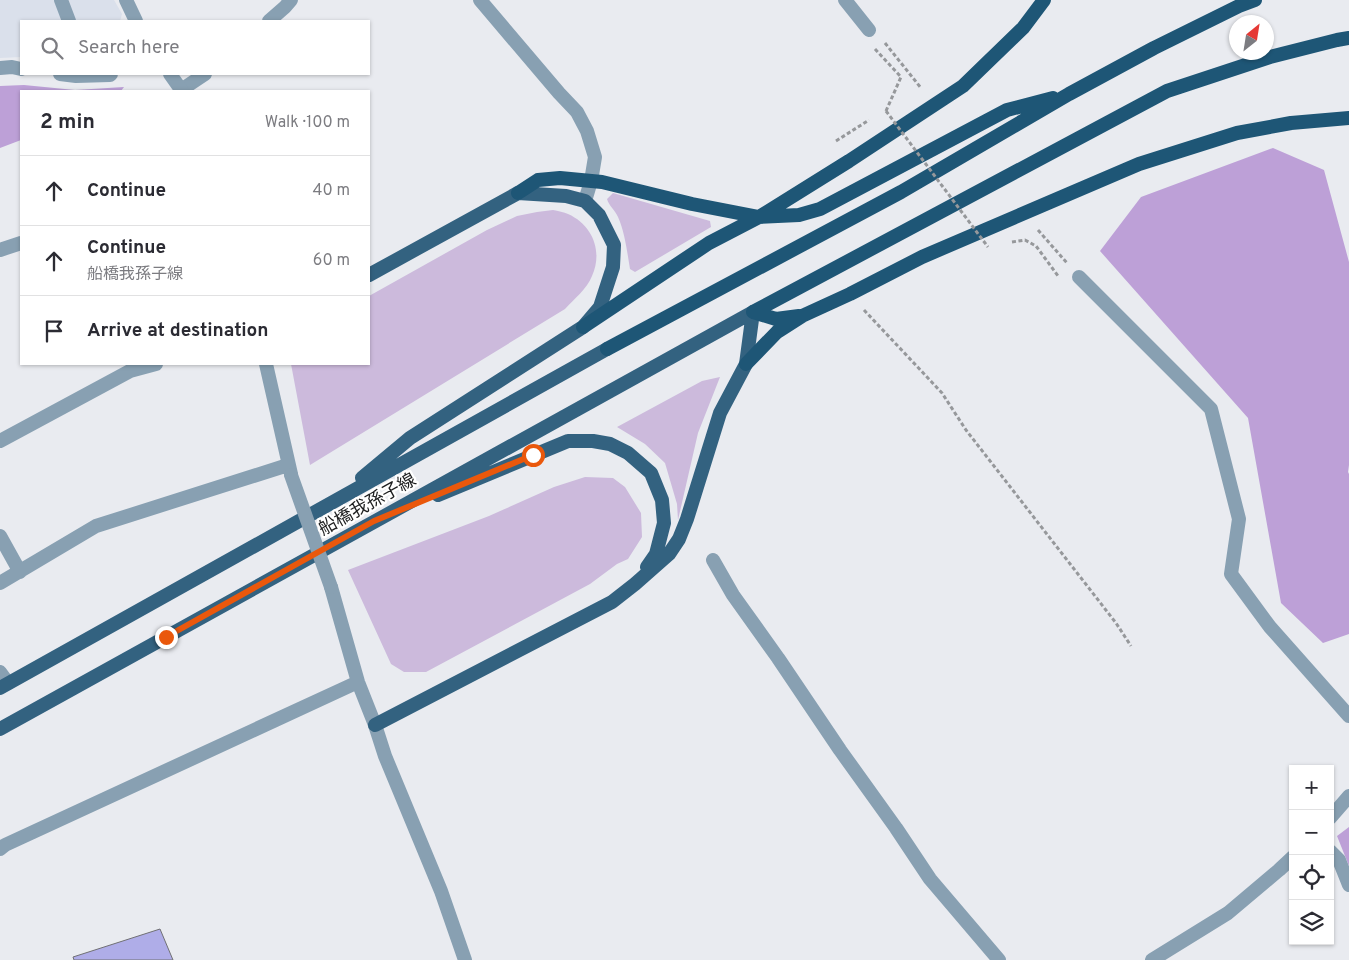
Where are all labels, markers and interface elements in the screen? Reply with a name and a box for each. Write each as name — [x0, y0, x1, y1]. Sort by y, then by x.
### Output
north arrow — [1229, 15, 1274, 60]
search box — [20, 20, 370, 75]
icon: search — [38, 34, 66, 62]
text: Search here — [78, 36, 180, 60]
text: 2 min — [40, 109, 95, 136]
text: Walk · 100 m — [265, 113, 350, 133]
icon: ahead — [40, 177, 68, 205]
text: Continue — [87, 179, 166, 203]
text: 40 m — [312, 181, 350, 201]
text: Continue — [87, 236, 166, 260]
icon: ahead — [40, 247, 68, 275]
text: 60 m — [313, 251, 350, 271]
text: 船橋我孫子線 — [87, 265, 183, 285]
icon: arrive — [40, 317, 68, 345]
text: Arrive at destination — [87, 319, 268, 343]
route start — [522, 444, 545, 467]
street label: 船橋我孫子線 — [315, 469, 421, 542]
route end — [155, 626, 178, 649]
map controls — [1289, 765, 1334, 945]
button: + — [1289, 765, 1334, 810]
button: − — [1289, 810, 1334, 855]
button: locate — [1289, 855, 1334, 900]
button: layers — [1289, 900, 1334, 945]

